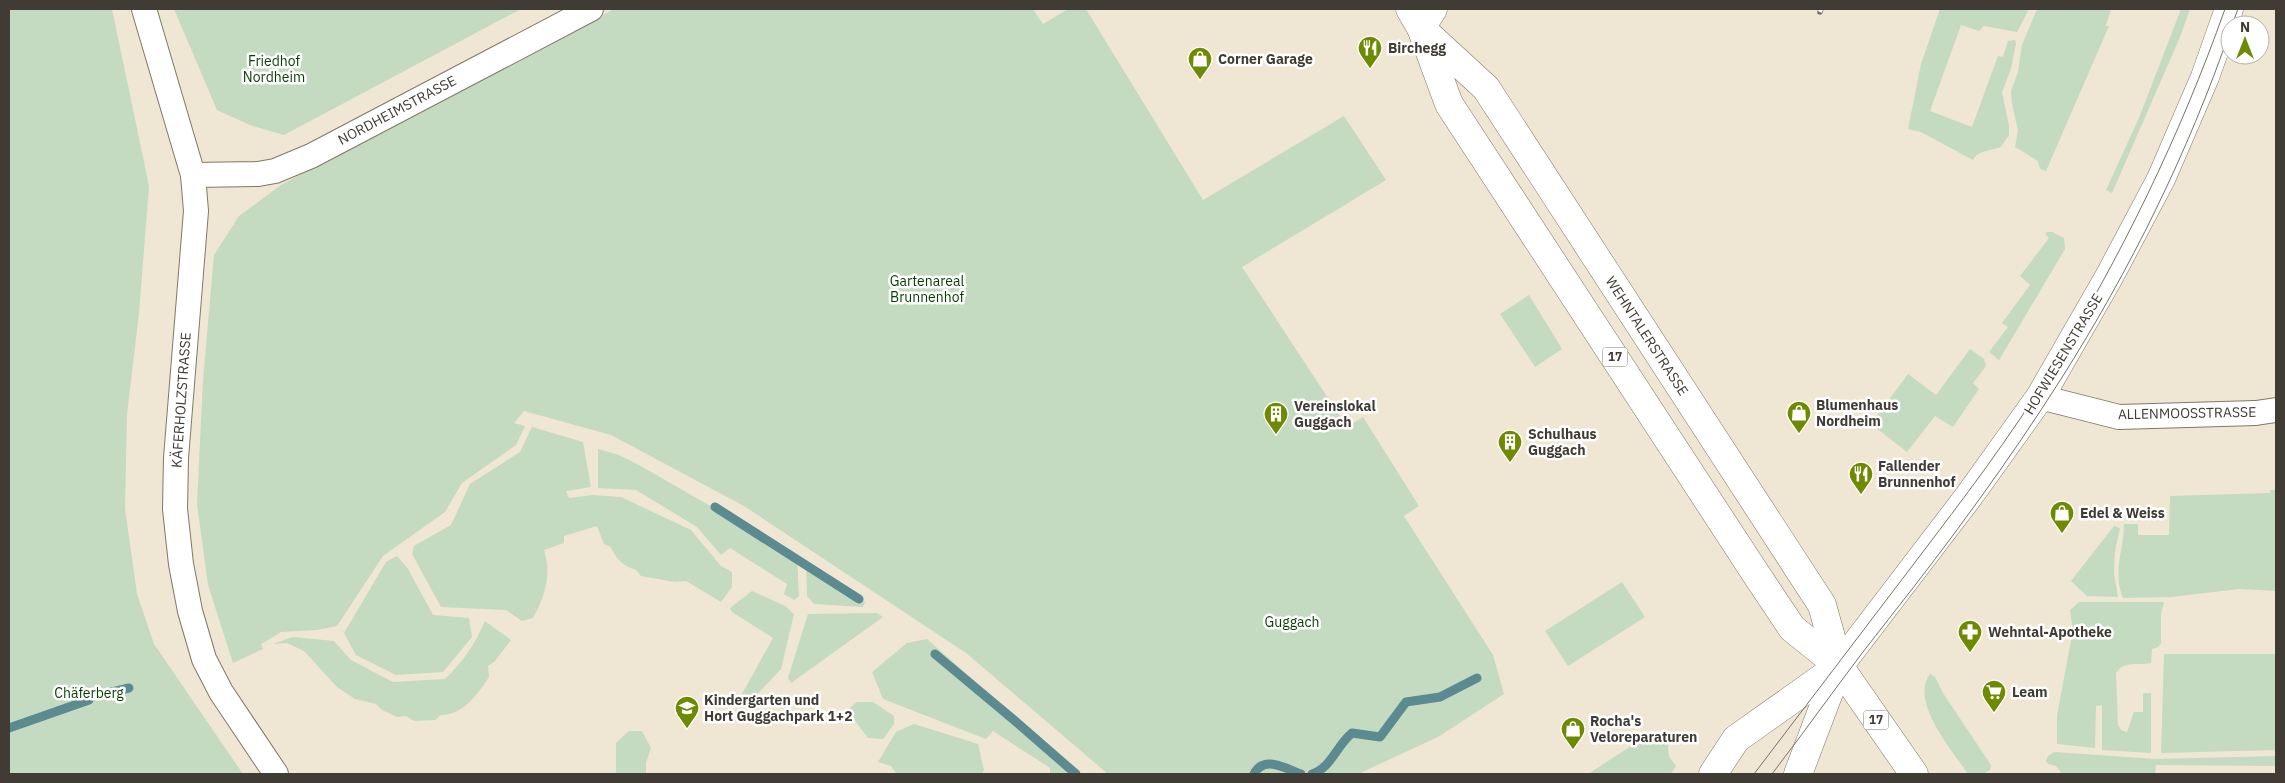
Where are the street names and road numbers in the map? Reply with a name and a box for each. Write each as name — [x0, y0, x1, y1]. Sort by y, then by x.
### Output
street label: NORDHEIMSTRASSE — [335, 71, 459, 149]
street label: WEHNTALERSTRASSE — [1602, 273, 1692, 399]
street label: HOFWIESENSTRASSE — [2020, 290, 2106, 418]
street label: KÄFERHOLZSTRASSE — [167, 332, 195, 468]
road number: 17 — [1602, 348, 1628, 367]
street label: ALLENMOOSSTRASSE — [2118, 403, 2256, 423]
road number: 17 — [1864, 710, 1888, 730]

